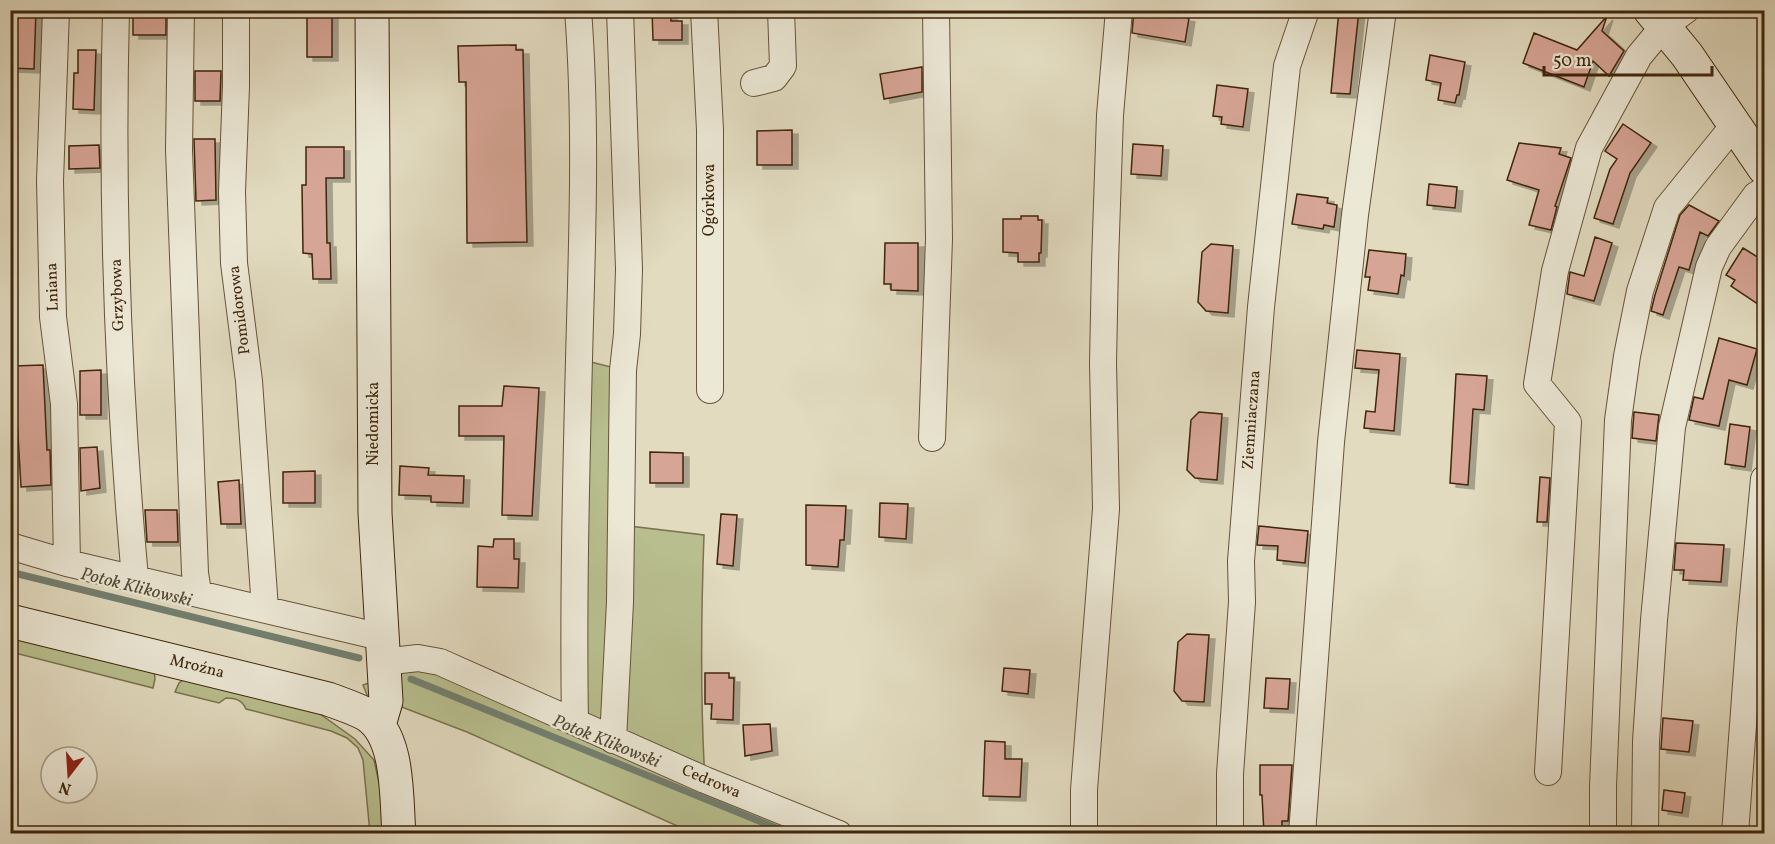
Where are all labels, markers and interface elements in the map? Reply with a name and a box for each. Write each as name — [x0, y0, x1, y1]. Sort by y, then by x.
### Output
scale bar — [1544, 39, 1712, 77]
text: 50 m — [1553, 49, 1592, 74]
street label: Ogórkowa — [699, 164, 721, 236]
street label: Grzybowa — [106, 258, 130, 332]
street label: Lniana — [41, 262, 65, 312]
street label: Pomidorowa — [224, 264, 256, 356]
street label: Ziemniaczana — [1238, 370, 1266, 470]
street label: Niedomicka — [363, 382, 385, 466]
water label: Potok Klikowski — [78, 562, 195, 614]
street label: Mroźna — [167, 650, 227, 684]
water label: Potok Klikowski — [549, 709, 664, 775]
north arrow — [39, 745, 99, 805]
street label: Cedrowa — [678, 760, 744, 804]
text: N — [56, 775, 74, 800]

